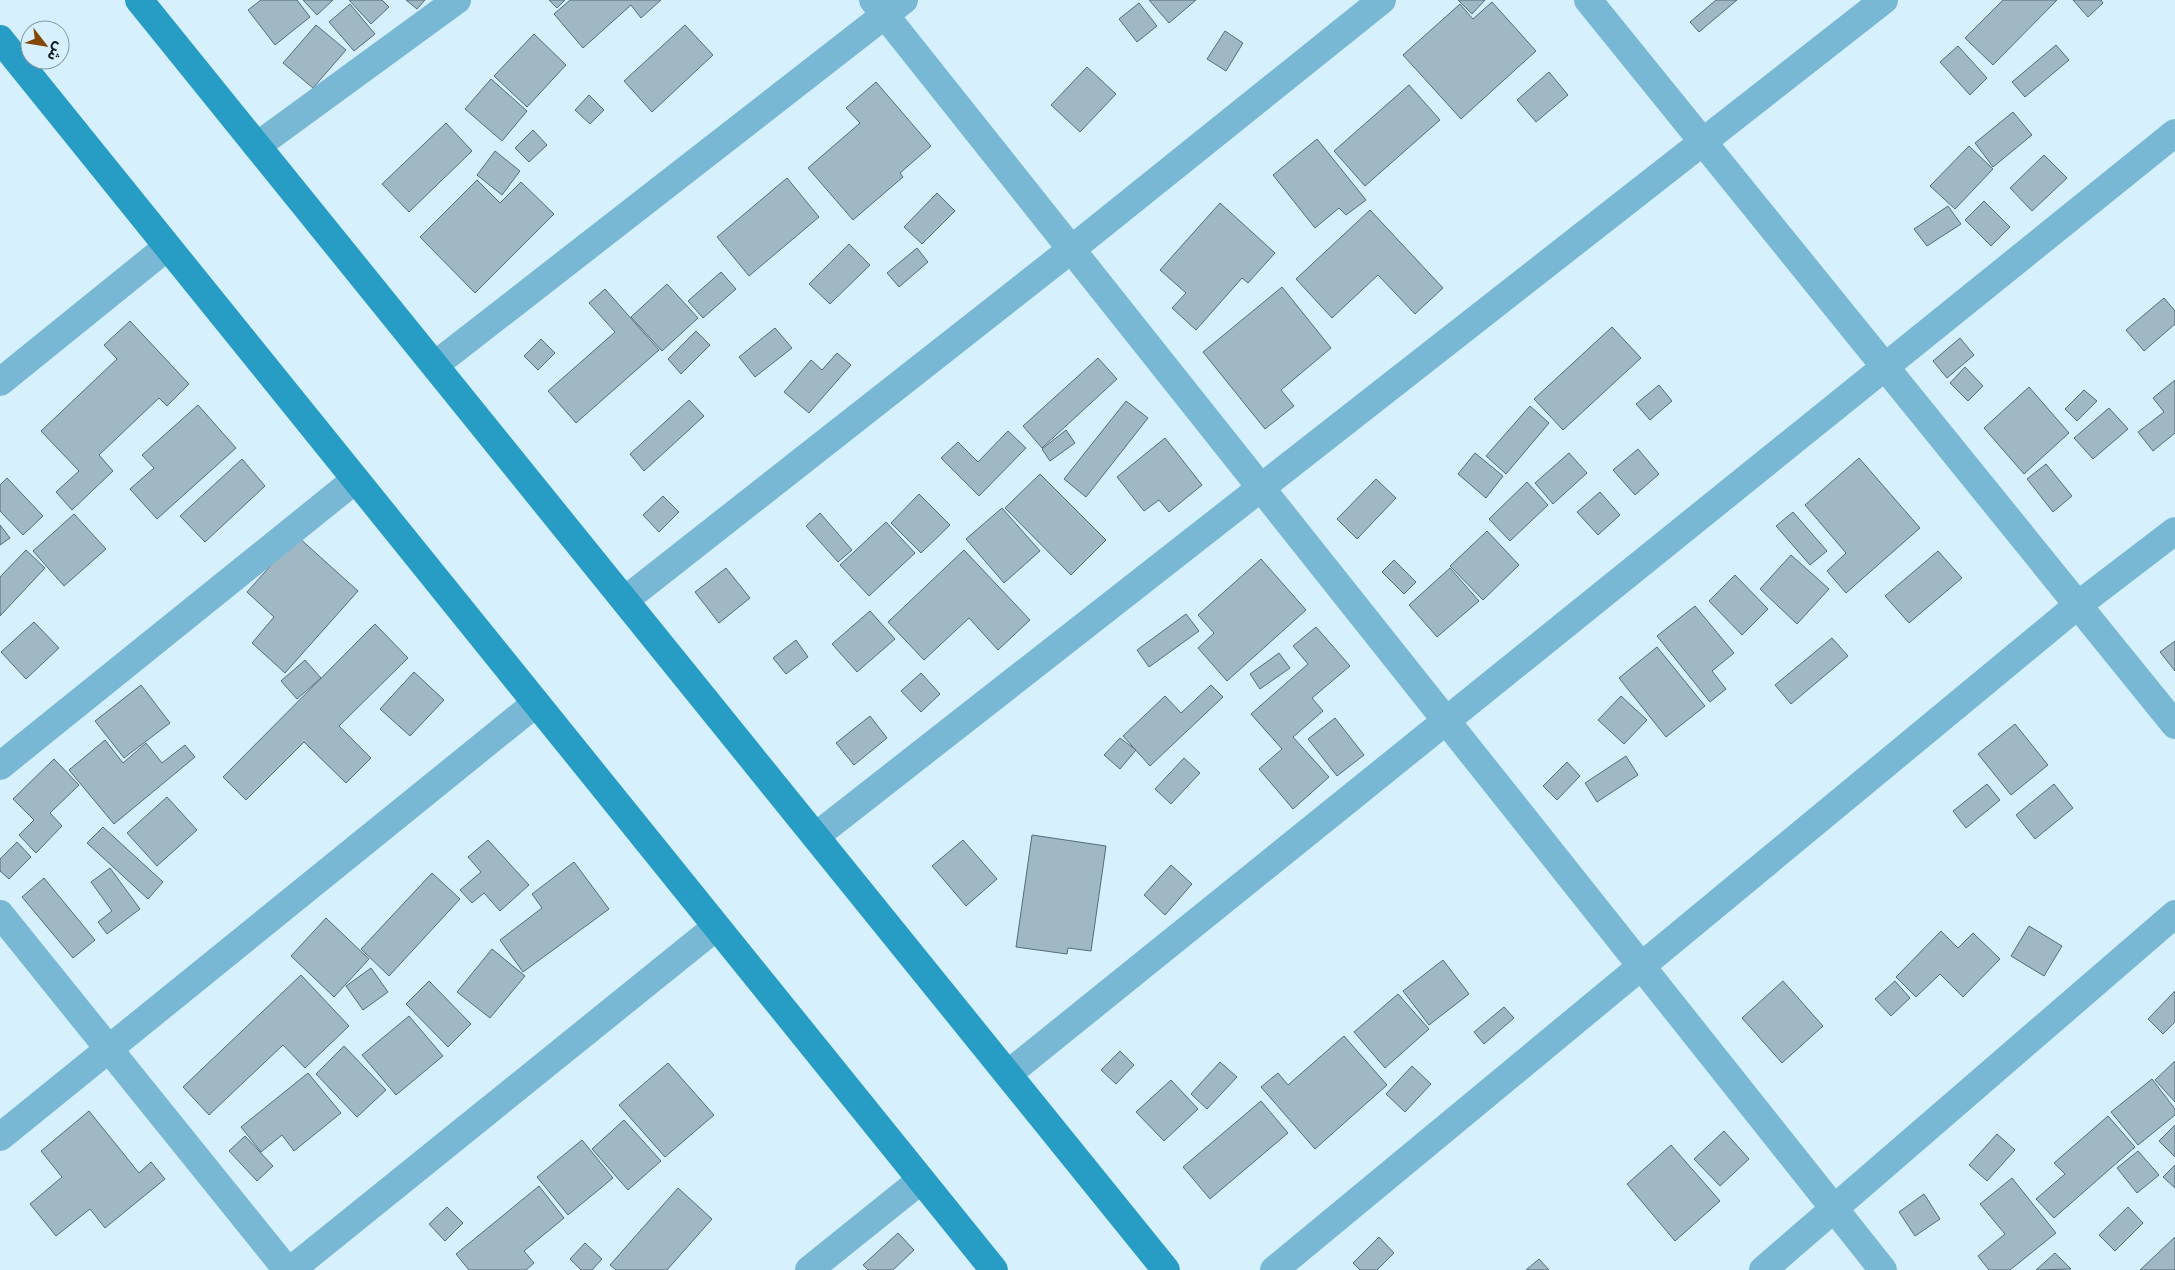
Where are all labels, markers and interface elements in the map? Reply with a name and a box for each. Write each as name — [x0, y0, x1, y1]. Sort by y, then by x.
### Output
north arrow — [20, 20, 70, 70]
text: ش — [44, 39, 68, 64]

